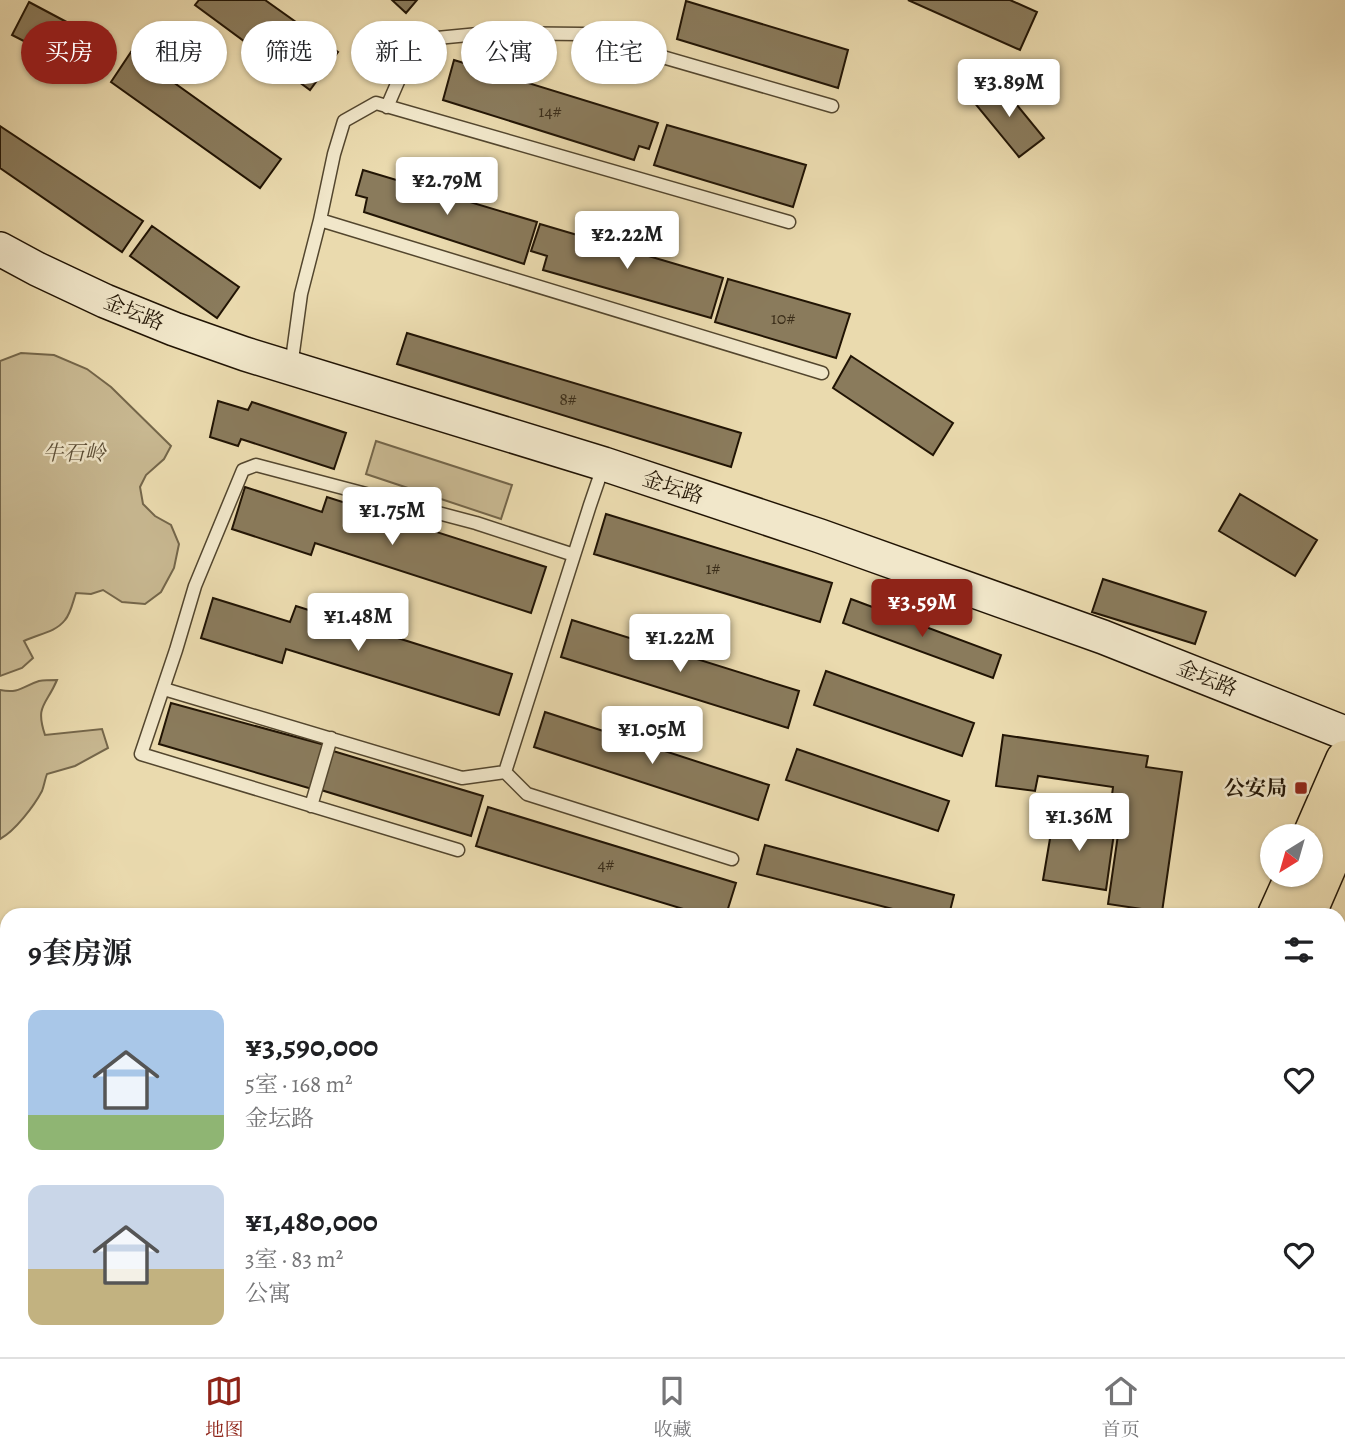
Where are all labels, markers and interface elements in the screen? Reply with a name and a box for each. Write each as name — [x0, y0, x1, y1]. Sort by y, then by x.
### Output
chip: 买房 — [21, 21, 117, 84]
chip: 租房 — [131, 21, 227, 84]
chip: 筛选 — [241, 21, 337, 84]
chip: 新上 — [351, 21, 447, 84]
chip: 公寓 — [461, 21, 557, 84]
chip: 住宅 — [571, 21, 667, 84]
pin: ¥3.89M — [952, 60, 1066, 119]
text: ¥3.89M — [974, 66, 1044, 97]
house number: 14# — [538, 99, 562, 123]
pin: ¥2.79M — [390, 158, 504, 217]
text: ¥2.79M — [412, 164, 482, 195]
pin: ¥2.22M — [570, 212, 684, 271]
text: ¥2.22M — [591, 218, 663, 249]
street label: 金坛路 — [100, 287, 168, 337]
house number: 10# — [771, 306, 795, 330]
house number: 8# — [559, 387, 577, 411]
park label: 牛石岭 — [43, 439, 107, 467]
street label: 金坛路 — [639, 464, 707, 510]
pin: ¥1.75M — [335, 488, 449, 547]
text: ¥1.75M — [359, 494, 425, 525]
house number: 1# — [705, 556, 721, 580]
pin: ¥3.59M — [865, 580, 979, 639]
text: ¥3.59M — [887, 586, 957, 617]
pin: ¥1.48M — [301, 594, 415, 653]
text: ¥1.48M — [324, 600, 392, 631]
pin: ¥1.22M — [623, 614, 737, 674]
text: ¥1.22M — [645, 621, 715, 652]
street label: 金坛路 — [1173, 653, 1241, 703]
pin: ¥1.05M — [595, 706, 709, 766]
text: ¥1.05M — [618, 713, 686, 744]
place label: 公安局 — [1224, 774, 1287, 802]
marker: 公安局 — [1293, 780, 1309, 796]
pin: ¥1.36M — [1022, 794, 1136, 853]
text: ¥1.36M — [1045, 800, 1113, 831]
north arrow — [1260, 824, 1323, 887]
map controls — [1260, 824, 1323, 887]
house number: 4# — [597, 852, 615, 876]
icon: filters — [1280, 931, 1318, 969]
text: 9套房源 — [28, 933, 132, 973]
text: ¥3,590,000 — [245, 1026, 378, 1066]
icon: home — [84, 1038, 168, 1122]
icon: heart — [1280, 1061, 1318, 1099]
text: 5室 · 168 m² — [245, 1069, 352, 1100]
text: 金坛路 — [245, 1103, 314, 1134]
text: ¥1,480,000 — [245, 1201, 378, 1241]
icon: home — [84, 1213, 168, 1297]
icon: heart — [1280, 1236, 1318, 1274]
text: 3室 · 83 m² — [245, 1244, 343, 1275]
text: 公寓 — [245, 1278, 291, 1309]
tab: 地图 — [205, 1372, 243, 1443]
tab: 收藏 — [653, 1372, 692, 1443]
tab: 首页 — [1102, 1372, 1140, 1443]

